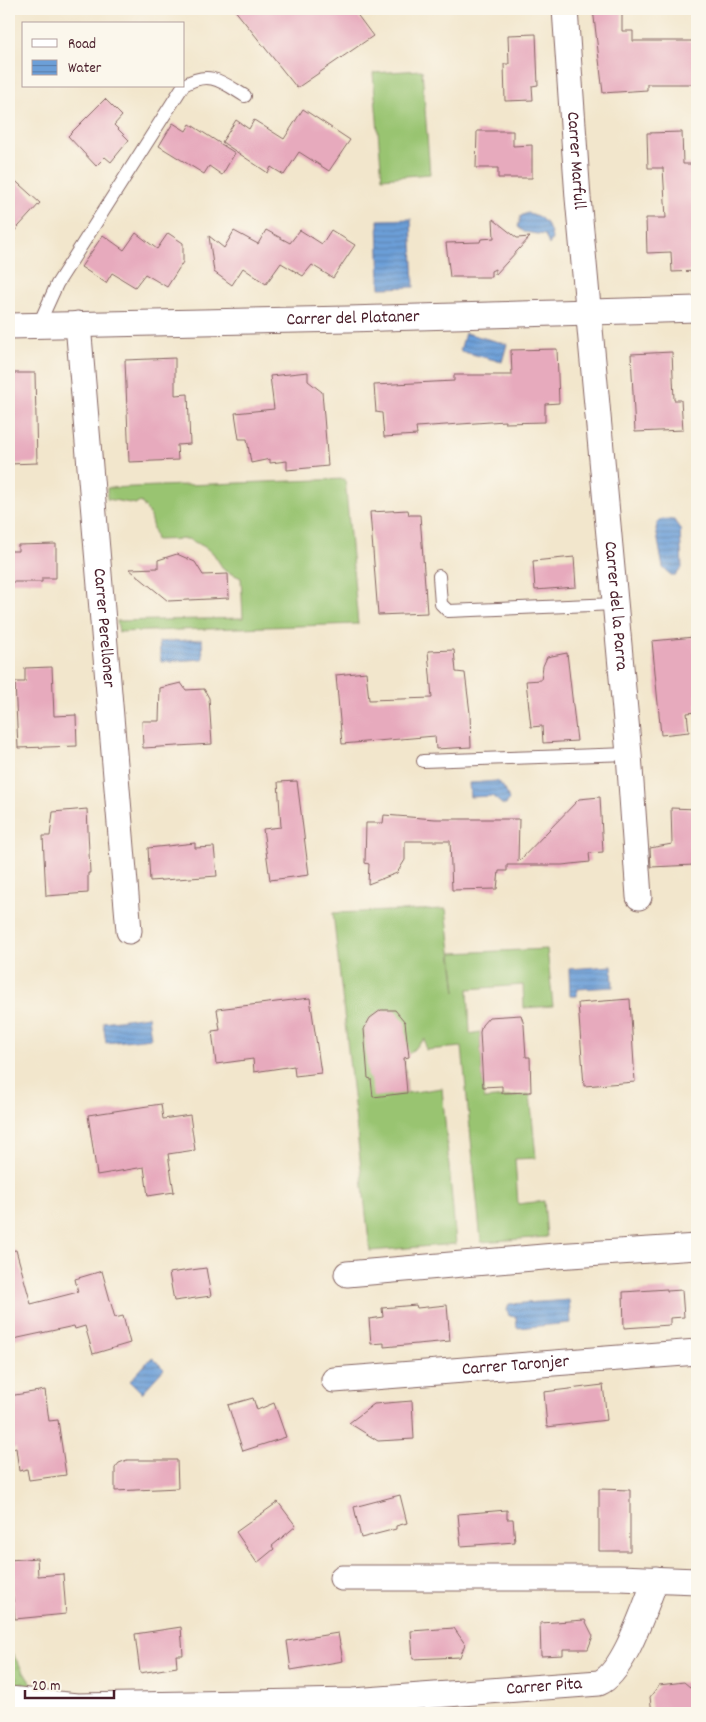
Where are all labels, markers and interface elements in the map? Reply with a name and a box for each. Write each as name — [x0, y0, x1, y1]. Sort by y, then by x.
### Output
legend — [22, 22, 185, 88]
text: Road — [68, 34, 96, 56]
text: Water — [68, 58, 102, 80]
street label: Carrer Marfull — [560, 111, 592, 211]
street label: Carrer del Plataner — [286, 304, 420, 333]
street label: Carrer del la Parra — [597, 540, 634, 672]
street label: Carrer Perelloner — [86, 567, 121, 689]
street label: Carrer Taronjer — [461, 1349, 570, 1383]
scale bar — [25, 1667, 114, 1699]
street label: Carrer Pita — [505, 1672, 583, 1702]
text: 20 m — [32, 1676, 60, 1698]

